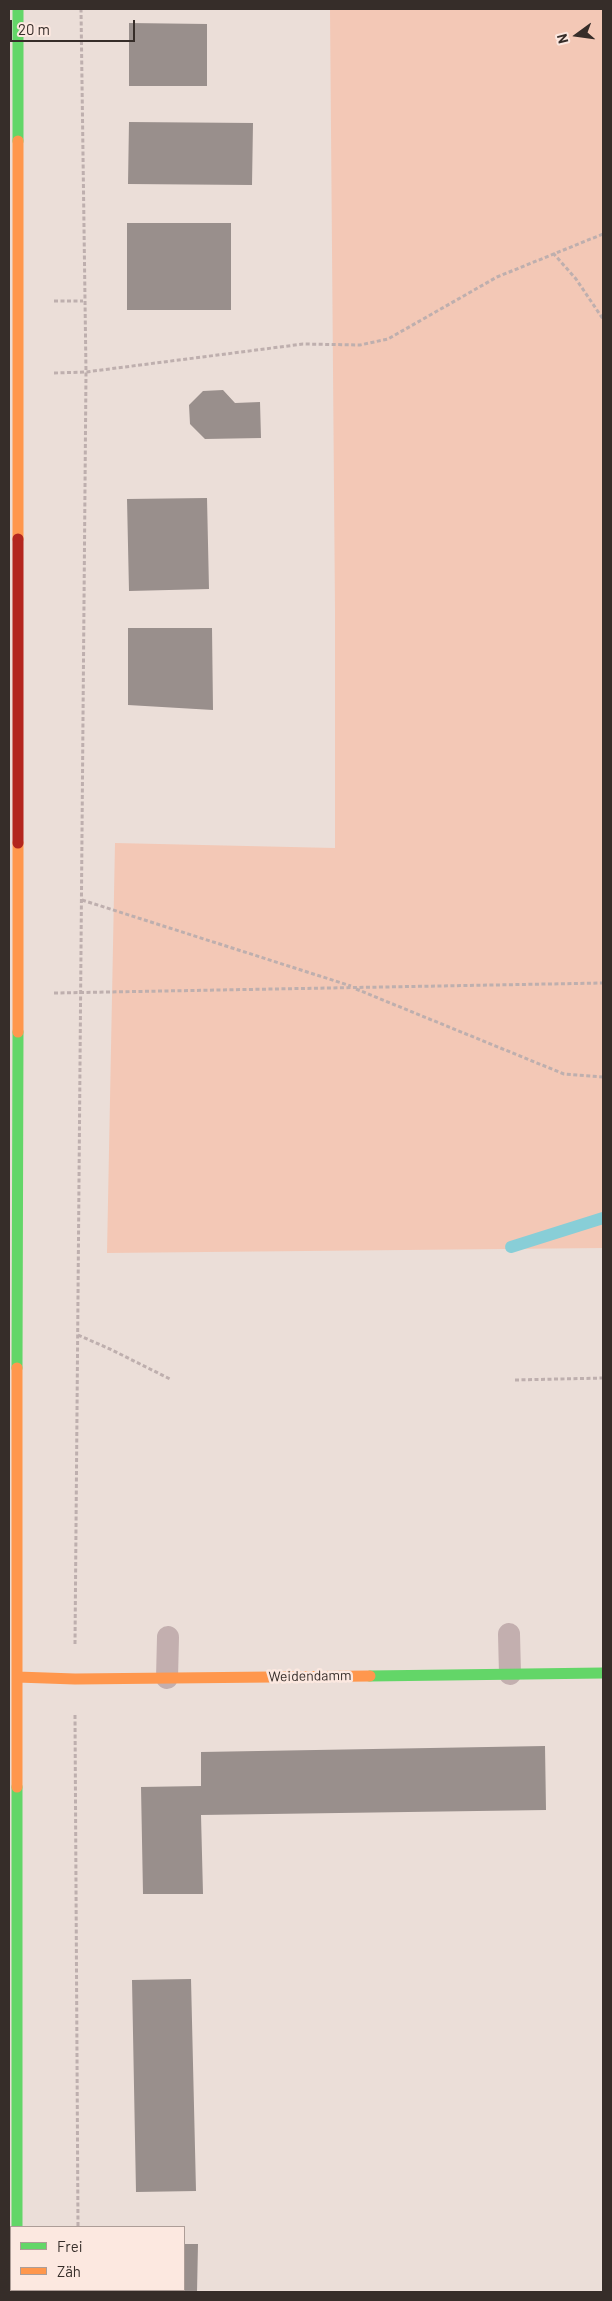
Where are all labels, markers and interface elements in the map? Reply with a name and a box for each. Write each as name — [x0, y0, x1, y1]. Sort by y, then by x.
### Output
scale bar — [12, 10, 138, 42]
north arrow — [552, 10, 602, 60]
text: 20 m — [18, 20, 50, 38]
text: N — [553, 32, 571, 45]
street label: Weidendamm — [268, 1667, 352, 1685]
legend — [10, 2226, 185, 2291]
text: Frei — [57, 2237, 83, 2255]
text: Zäh — [57, 2262, 81, 2280]

